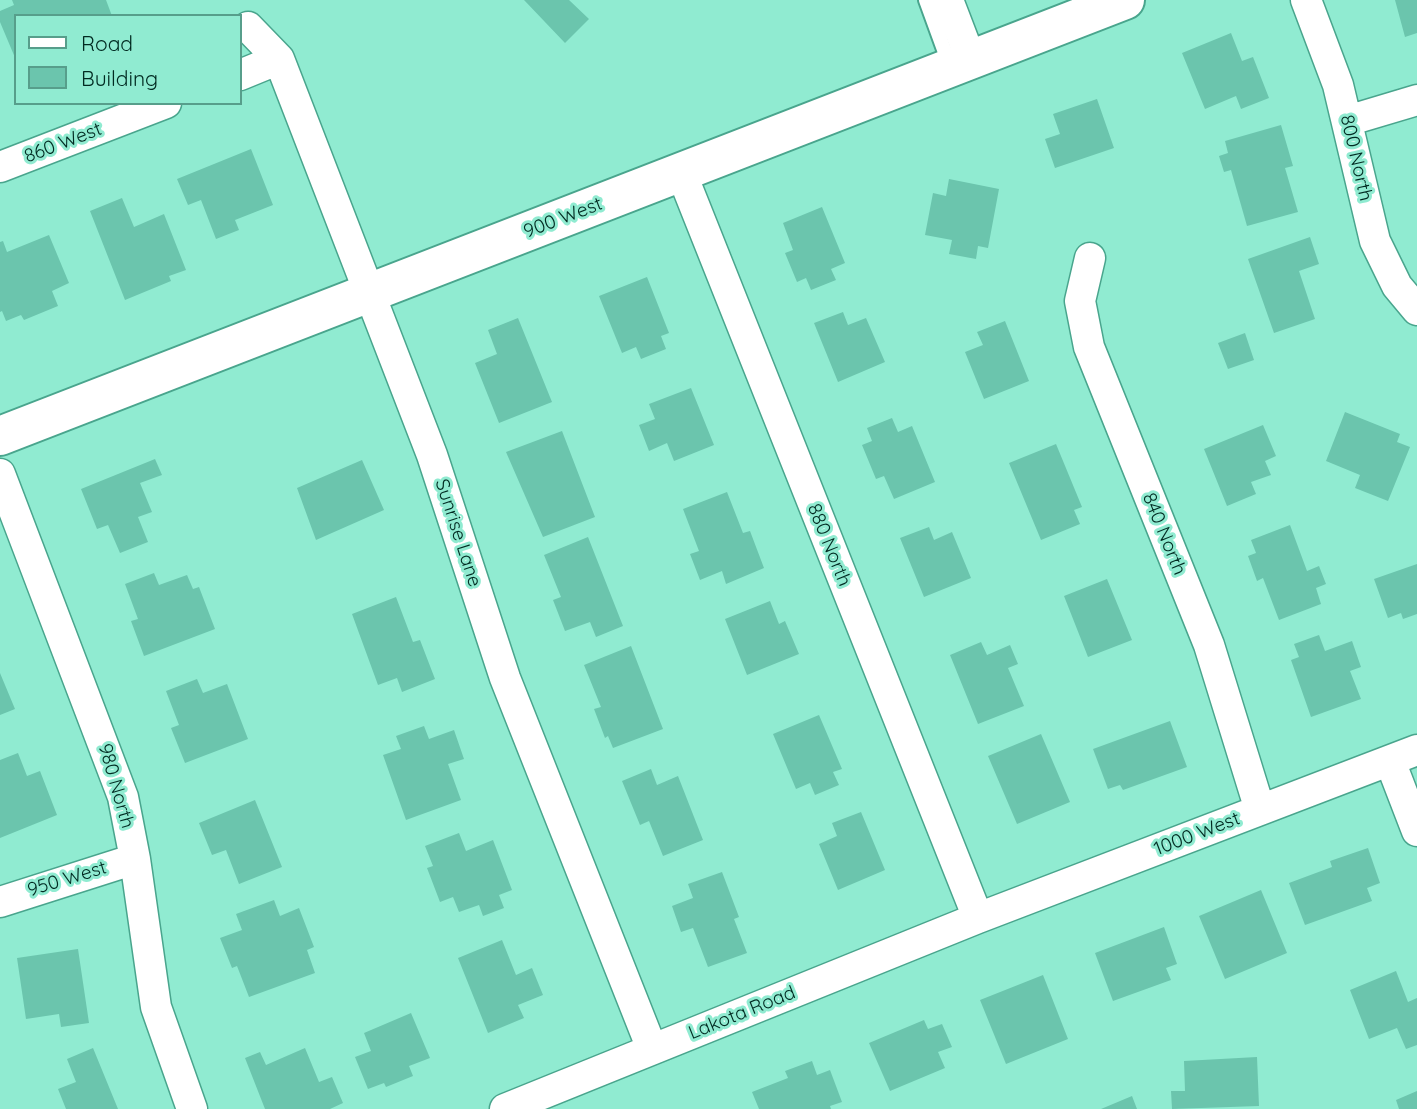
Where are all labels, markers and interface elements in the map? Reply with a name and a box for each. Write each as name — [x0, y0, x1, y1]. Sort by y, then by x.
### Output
legend — [14, 14, 242, 105]
text: Road — [81, 30, 133, 56]
text: Building — [81, 65, 158, 91]
street label: 800 North — [1335, 113, 1377, 203]
street label: 860 West — [21, 118, 105, 168]
street label: 900 West — [520, 193, 606, 243]
street label: Sunrise Lane — [430, 476, 486, 590]
street label: 840 North — [1137, 490, 1191, 578]
street label: 880 North — [802, 500, 856, 590]
street label: 980 North — [93, 741, 139, 831]
street label: 1000 West — [1151, 807, 1243, 861]
street label: 950 West — [25, 856, 109, 902]
street label: Lakota Road — [685, 981, 799, 1045]

